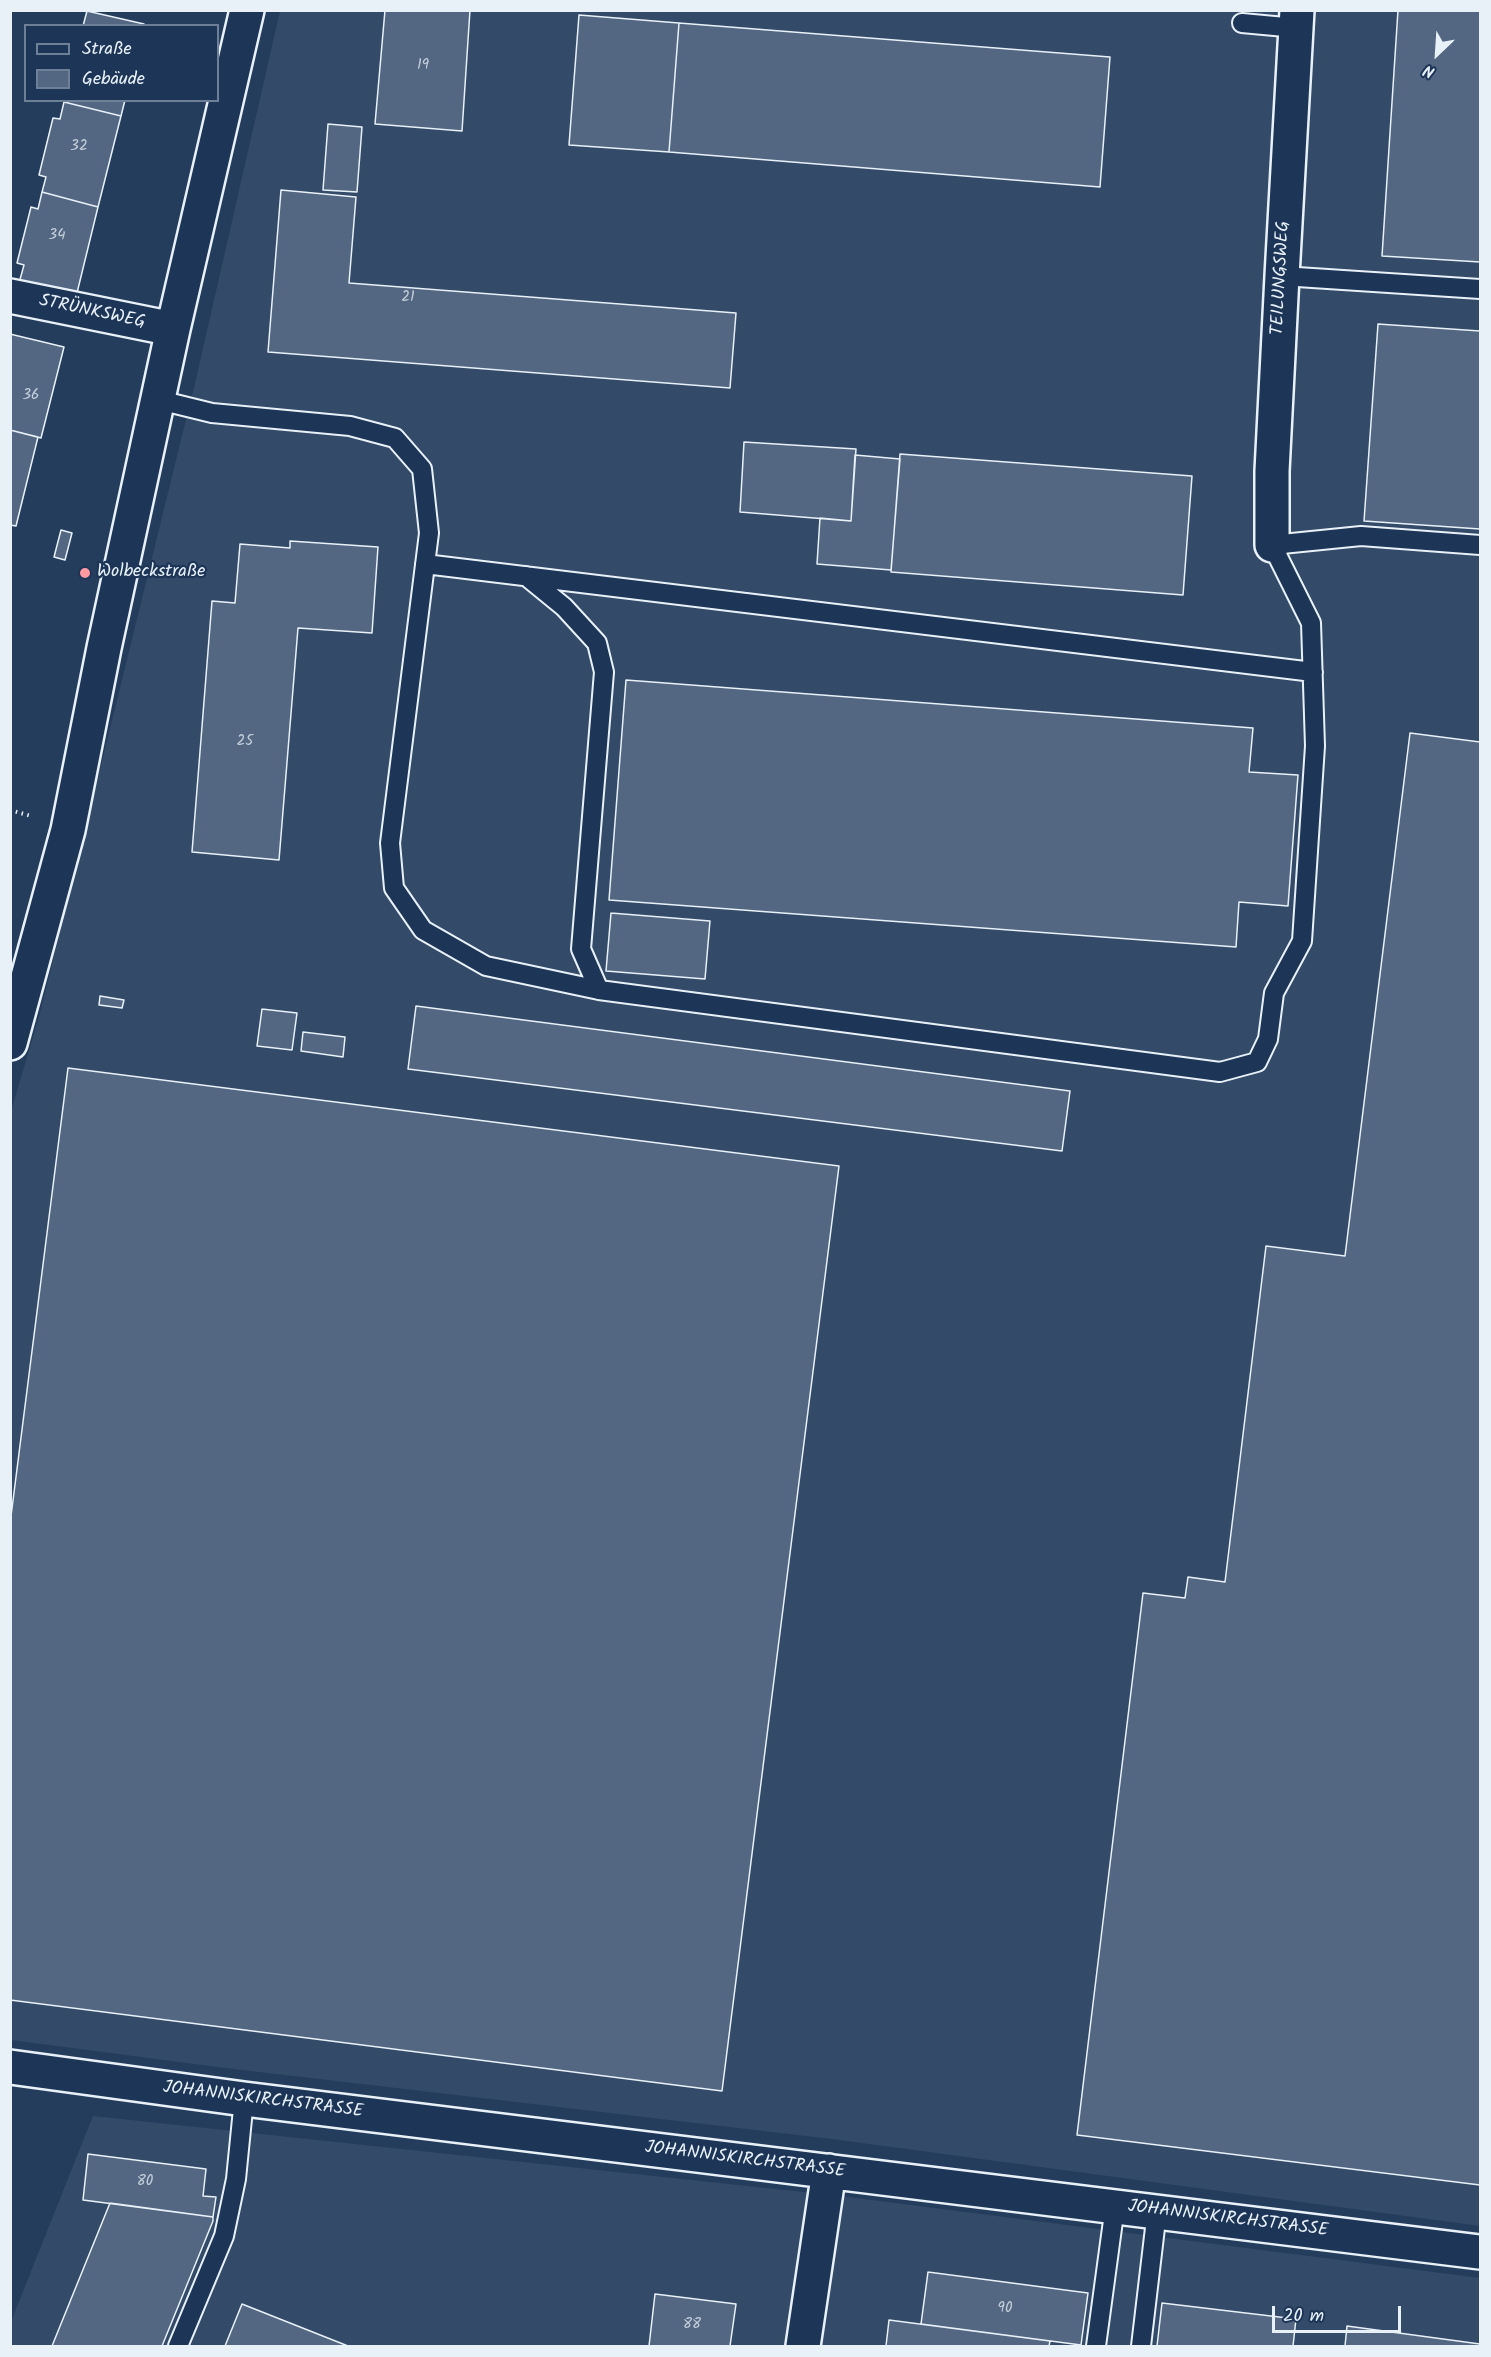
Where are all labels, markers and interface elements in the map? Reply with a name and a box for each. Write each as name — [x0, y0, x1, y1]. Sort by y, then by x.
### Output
legend — [24, 24, 219, 102]
north arrow — [1407, 24, 1467, 84]
text: Straße — [82, 35, 132, 64]
house number: 19 — [417, 57, 429, 75]
text: N — [1419, 57, 1439, 84]
text: Gebäude — [82, 65, 145, 94]
house number: 32 — [70, 138, 88, 156]
street label: TEILUNGSWEG — [1268, 220, 1296, 336]
house number: 34 — [49, 227, 65, 245]
house number: 21 — [401, 289, 415, 307]
street label: STRÜNKSWEG — [37, 291, 147, 335]
house number: 36 — [23, 387, 39, 405]
place label: Wolbeckstraße — [97, 562, 205, 584]
marker: Wolbeckstraße — [78, 566, 92, 580]
house number: 25 — [237, 733, 253, 751]
street label: JOHANNISKIRCHSTRASSE — [162, 2078, 364, 2124]
street label: JOHANNISKIRCHSTRASSE — [644, 2138, 846, 2184]
house number: 80 — [137, 2173, 153, 2191]
street label: JOHANNISKIRCHSTRASSE — [1127, 2197, 1329, 2243]
scale bar — [1275, 2294, 1404, 2332]
house number: 90 — [998, 2300, 1012, 2318]
text: 20 m — [1283, 2302, 1324, 2331]
house number: 88 — [683, 2316, 701, 2334]

